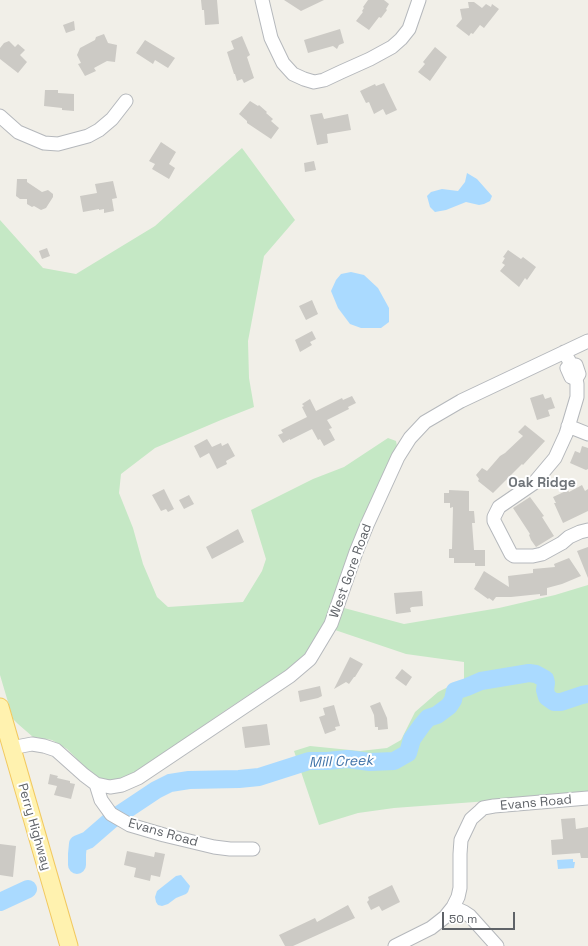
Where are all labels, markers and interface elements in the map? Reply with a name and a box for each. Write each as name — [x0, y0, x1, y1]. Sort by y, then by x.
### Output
district label: Oak Ridge — [508, 475, 576, 491]
street label: West Gore Road — [327, 522, 375, 620]
water label: Mill Creek — [309, 752, 373, 772]
street label: Perry Highway — [14, 782, 54, 872]
street label: Evans Road — [500, 792, 572, 814]
street label: Evans Road — [126, 816, 200, 850]
scale bar — [444, 904, 517, 930]
text: 50 m — [449, 911, 477, 927]

